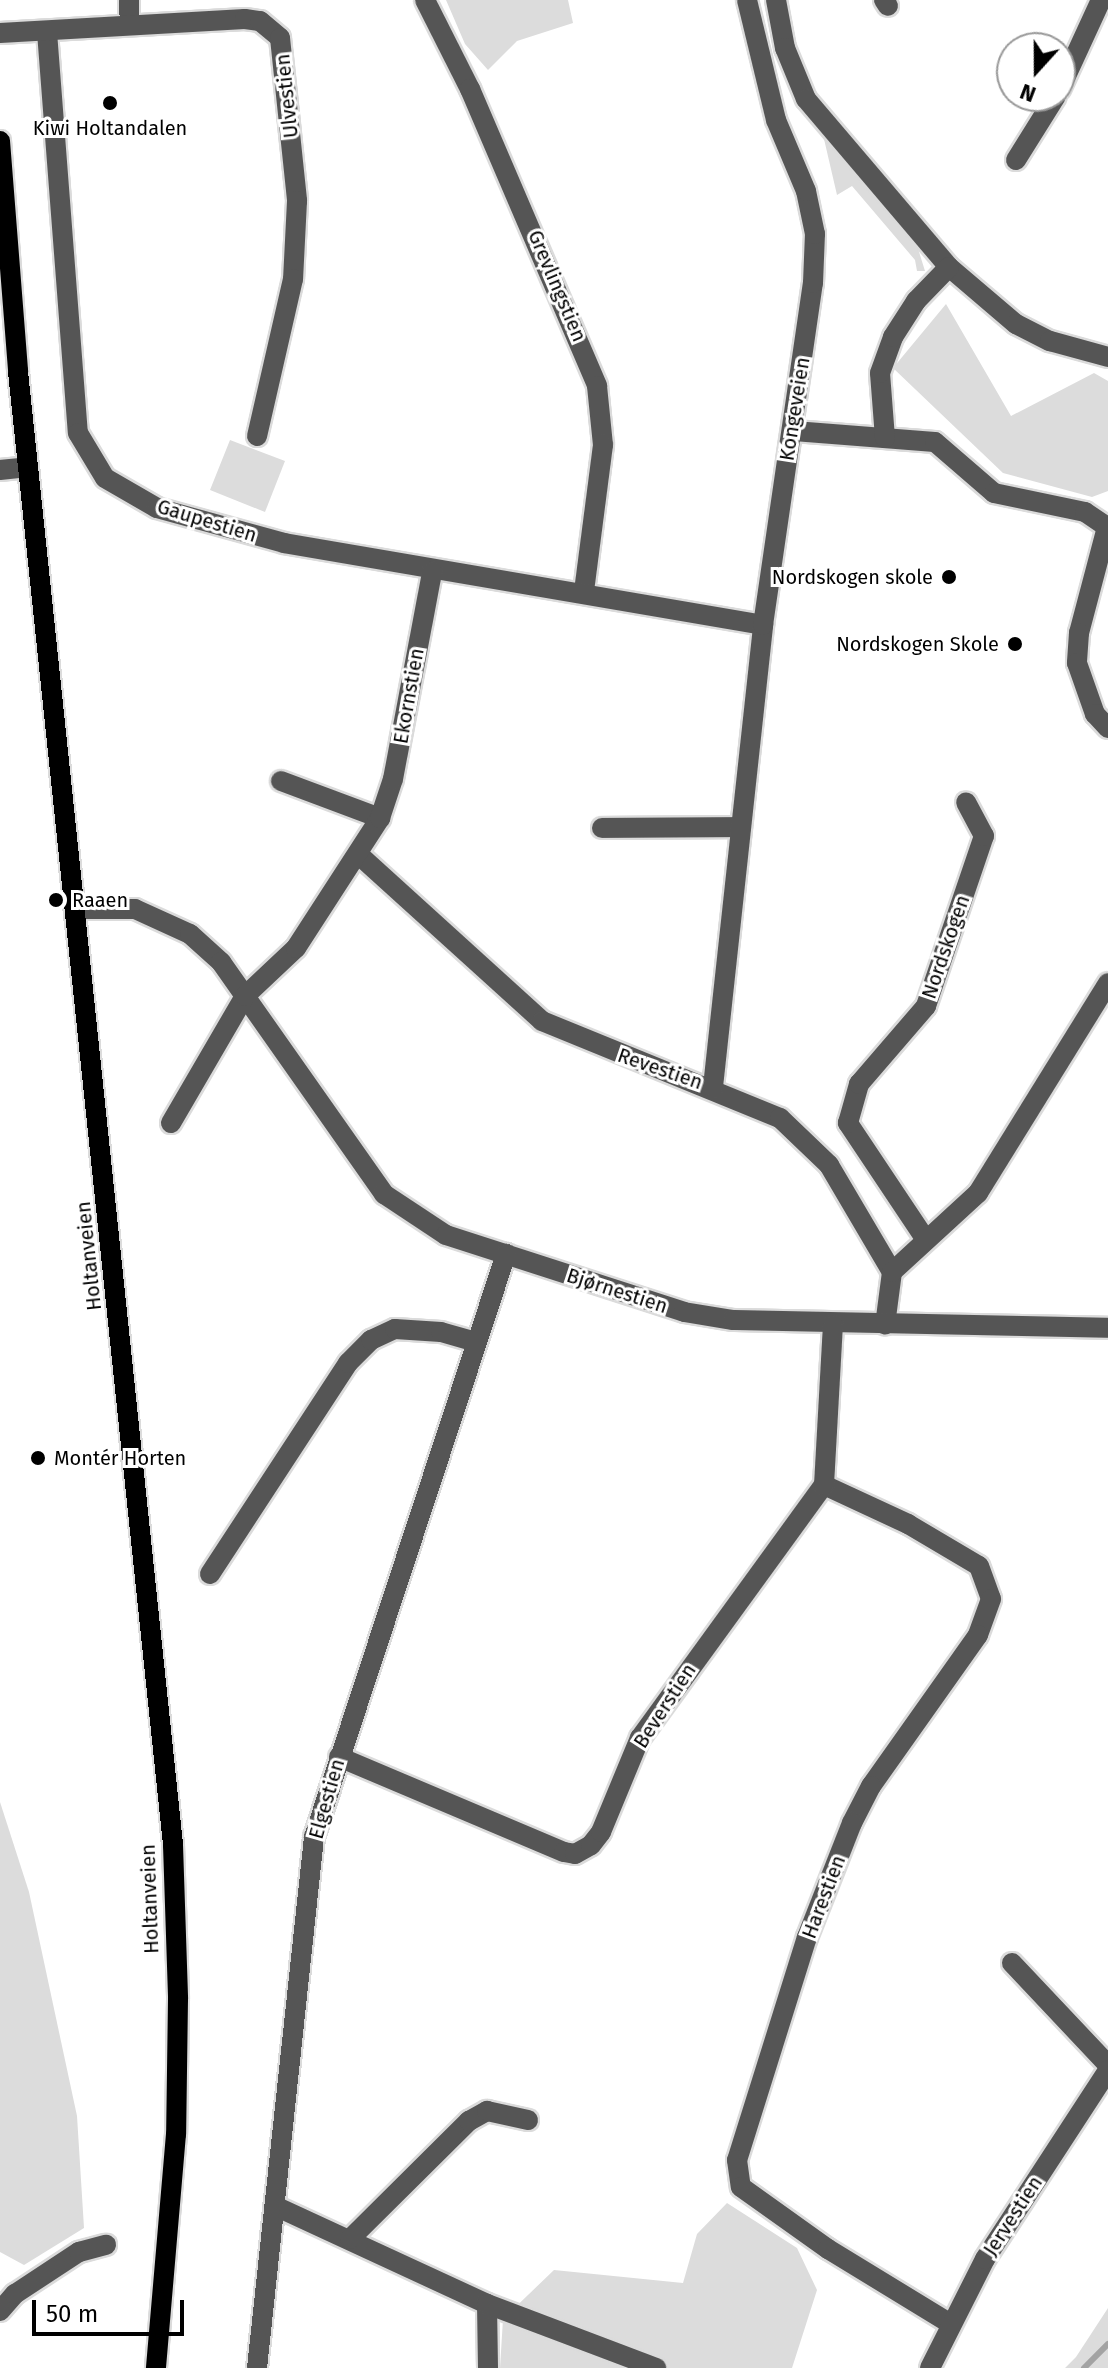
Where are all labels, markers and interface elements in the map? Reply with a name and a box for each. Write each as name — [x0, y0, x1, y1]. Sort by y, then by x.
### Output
north arrow — [996, 32, 1076, 112]
street label: Ulvestien — [271, 53, 303, 139]
text: N — [1016, 78, 1040, 108]
marker: Kiwi Holtandalen — [101, 94, 119, 112]
place label: Kiwi Holtandalen — [33, 116, 187, 140]
street label: Grevlingstien — [523, 227, 591, 345]
street label: Kongeveien — [775, 355, 815, 463]
street label: Gaupestien — [154, 495, 260, 547]
place label: Nordskogen skole — [772, 565, 933, 589]
marker: Nordskogen skole — [940, 568, 958, 586]
place label: Nordskogen Skole — [836, 632, 999, 656]
marker: Nordskogen Skole — [1006, 635, 1024, 653]
street label: Ekornstien — [389, 646, 429, 746]
place label: Raaen — [72, 888, 128, 912]
marker: Raaen — [47, 891, 65, 909]
street label: Nordskogen — [917, 892, 975, 1002]
street label: Revestien — [614, 1043, 706, 1095]
street label: Holtanveien — [71, 1200, 107, 1312]
street label: Bjørnestien — [564, 1263, 670, 1319]
place label: Montér Horten — [54, 1446, 186, 1470]
marker: Montér Horten — [29, 1449, 47, 1467]
street label: Beverstien — [629, 1659, 701, 1753]
street label: Elgestien — [304, 1756, 350, 1842]
street label: Holtanveien — [136, 1844, 164, 1954]
street label: Harestien — [797, 1852, 851, 1942]
street label: Jervestien — [978, 2172, 1048, 2260]
scale bar — [36, 2284, 188, 2334]
text: 50 m — [46, 2300, 98, 2328]

